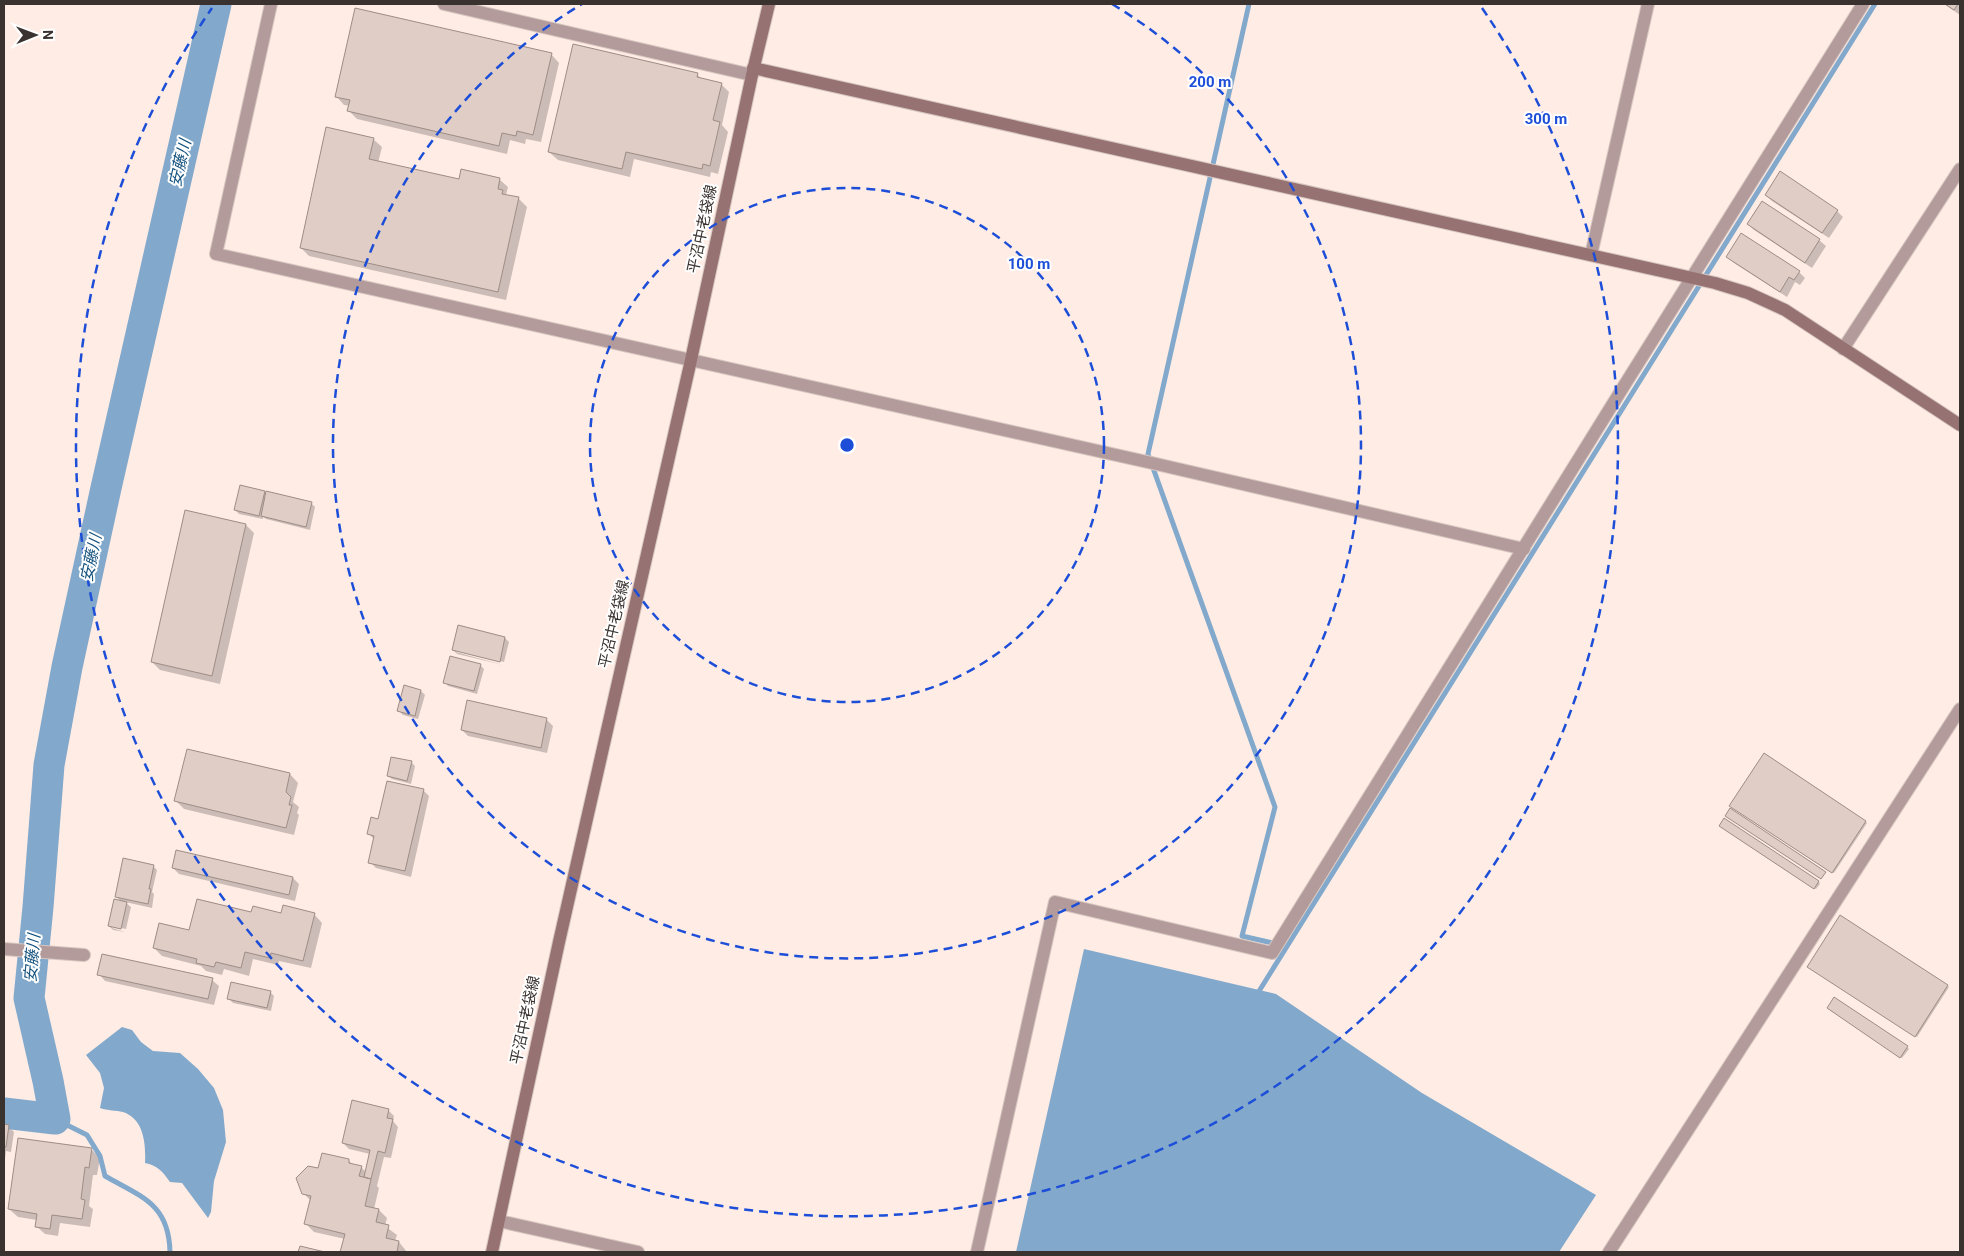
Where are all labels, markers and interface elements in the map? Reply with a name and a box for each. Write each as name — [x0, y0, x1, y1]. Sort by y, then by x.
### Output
north arrow — [10, 10, 60, 60]
text: N — [40, 30, 56, 40]
text: 200 m — [1189, 73, 1231, 91]
text: 300 m — [1525, 110, 1567, 128]
water label: 安藤川 — [165, 136, 195, 189]
street label: 平沼中老袋線 — [684, 183, 720, 275]
text: 100 m — [1008, 255, 1050, 273]
centre of rings — [838, 436, 856, 454]
water label: 安藤川 — [77, 531, 106, 583]
street label: 平沼中老袋線 — [595, 578, 633, 670]
water label: 安藤川 — [20, 931, 44, 983]
street label: 平沼中老袋線 — [507, 974, 543, 1066]

